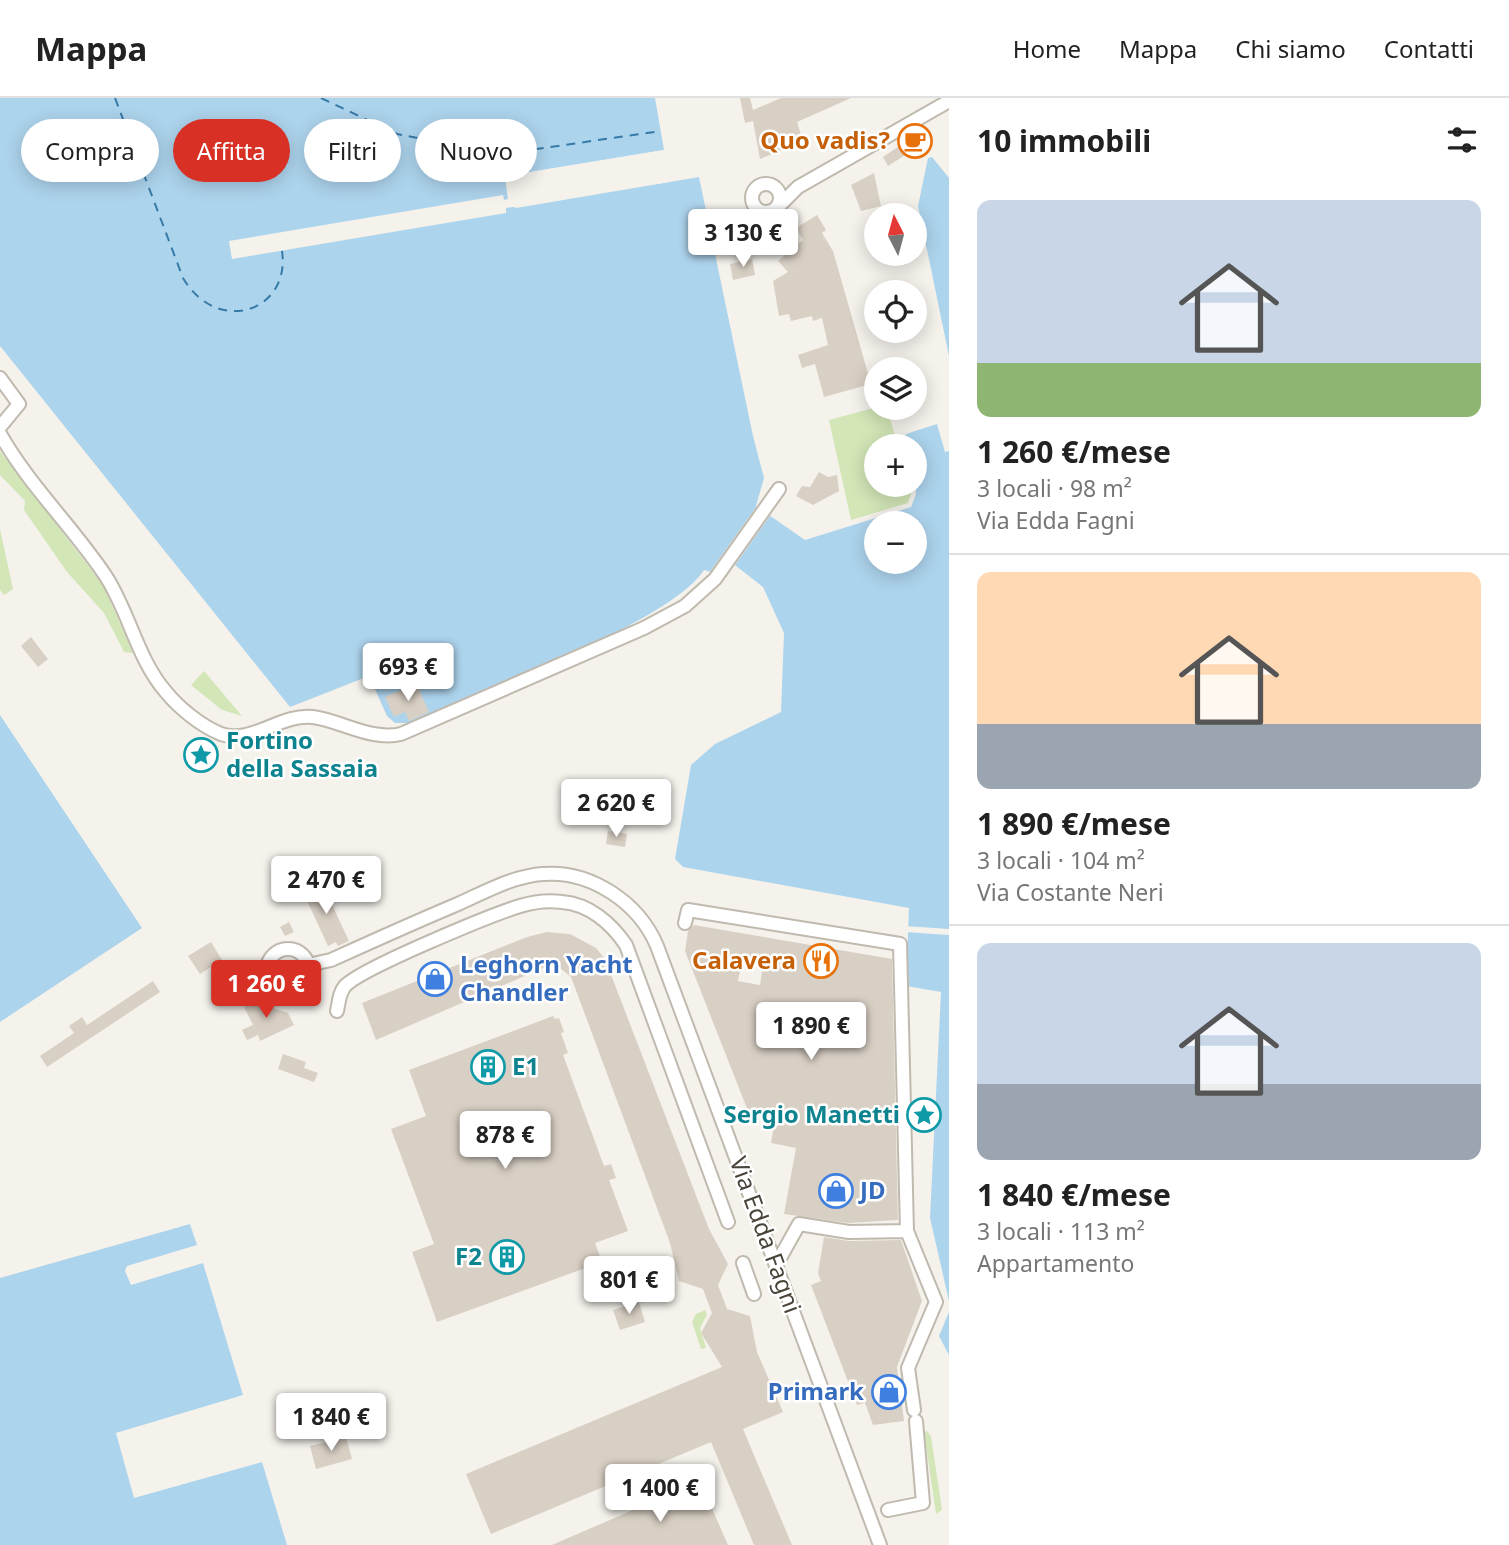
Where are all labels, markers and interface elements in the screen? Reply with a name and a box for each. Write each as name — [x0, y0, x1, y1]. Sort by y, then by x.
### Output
text: Mappa — [35, 26, 147, 71]
text: Home — [1013, 32, 1081, 65]
text: Mappa — [1119, 32, 1197, 65]
text: Chi siamo — [1235, 32, 1346, 65]
text: Contatti — [1384, 32, 1474, 65]
chip: Compra — [21, 119, 159, 182]
chip: Affitta — [173, 119, 290, 182]
chip: Filtri — [304, 119, 401, 182]
chip: Nuovo — [415, 119, 537, 182]
text: 10 immobili — [977, 120, 1151, 161]
icon: filters — [1443, 121, 1481, 159]
cafe icon: Quo vadis? — [896, 122, 934, 160]
place label: Quo vadis? — [760, 123, 890, 156]
north arrow — [864, 203, 928, 266]
map controls — [864, 203, 927, 574]
pin: 3 130 € — [678, 209, 808, 269]
text: 3 130 € — [704, 216, 782, 248]
icon: home — [1166, 245, 1292, 371]
button: locate — [864, 280, 927, 343]
button: layers — [864, 357, 927, 420]
text: 1 260 €/mese — [977, 431, 1171, 472]
button: + — [864, 434, 927, 497]
text: 3 locali · 98 m² — [977, 472, 1132, 504]
text: Via Edda Fagni — [977, 504, 1135, 536]
button: − — [864, 511, 927, 574]
icon: home — [1166, 617, 1292, 743]
pin: 693 € — [359, 644, 457, 703]
text: 693 € — [379, 650, 437, 682]
place label: Fortino della Sassaia — [226, 723, 378, 784]
place icon: Fortino della Sassaia — [182, 736, 220, 774]
pin: 2 620 € — [551, 780, 681, 839]
text: 2 620 € — [577, 786, 655, 818]
text: 1 890 €/mese — [977, 803, 1171, 844]
text: 3 locali · 104 m² — [977, 844, 1145, 876]
pin: 2 470 € — [261, 856, 391, 916]
text: 2 470 € — [287, 863, 365, 895]
text: Via Costante Neri — [977, 876, 1164, 908]
restaurant icon: Calavera — [802, 942, 840, 980]
place label: Calavera — [692, 943, 796, 976]
place label: Leghorn Yacht Chandler — [460, 947, 633, 1008]
pin: 1 260 € — [201, 960, 331, 1020]
shop icon: Leghorn Yacht Chandler — [416, 960, 454, 998]
text: 1 260 € — [227, 967, 305, 999]
icon: home — [1166, 988, 1292, 1114]
pin: 1 890 € — [746, 1002, 876, 1062]
text: 1 890 € — [772, 1009, 850, 1041]
building icon: E1 — [469, 1048, 507, 1086]
place label: E1 — [512, 1049, 539, 1082]
place icon: Sergio Manetti — [905, 1096, 943, 1134]
place label: Sergio Manetti — [723, 1097, 900, 1130]
pin: 878 € — [456, 1112, 554, 1171]
text: 878 € — [476, 1118, 534, 1150]
street label: Via Edda Fagni — [723, 1152, 810, 1317]
shop icon: JD — [817, 1172, 855, 1210]
place label: JD — [858, 1173, 886, 1206]
text: 1 840 €/mese — [977, 1174, 1171, 1215]
text: 3 locali · 113 m² — [977, 1215, 1145, 1247]
building icon: F2 — [488, 1238, 526, 1276]
place label: F2 — [455, 1239, 482, 1272]
text: Appartamento — [977, 1247, 1135, 1279]
pin: 801 € — [580, 1256, 678, 1316]
text: 801 € — [600, 1263, 658, 1295]
shop icon: Primark — [870, 1373, 908, 1411]
place label: Primark — [768, 1374, 864, 1407]
pin: 1 840 € — [266, 1394, 396, 1453]
text: 1 840 € — [292, 1400, 370, 1432]
pin: 1 400 € — [595, 1464, 725, 1524]
text: 1 400 € — [621, 1471, 699, 1503]

